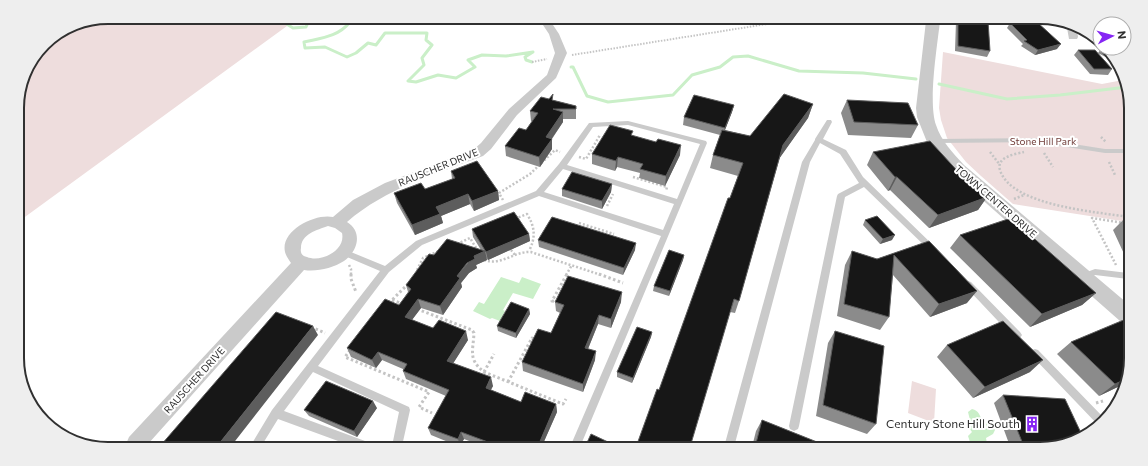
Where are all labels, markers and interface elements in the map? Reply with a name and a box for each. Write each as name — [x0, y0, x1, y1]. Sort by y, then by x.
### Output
north arrow — [1092, 16, 1132, 56]
text: N — [1116, 30, 1129, 40]
park label: Stone Hill Park — [1010, 135, 1077, 147]
street label: RAUSCHER DRIVE — [396, 145, 480, 188]
street label: TOWN CENTER DRIVE — [953, 162, 1039, 240]
street label: RAUSCHER DRIVE — [161, 344, 227, 416]
building icon: Century Stone Hill South — [1023, 415, 1041, 433]
place label: Century Stone Hill South — [886, 416, 1020, 430]

